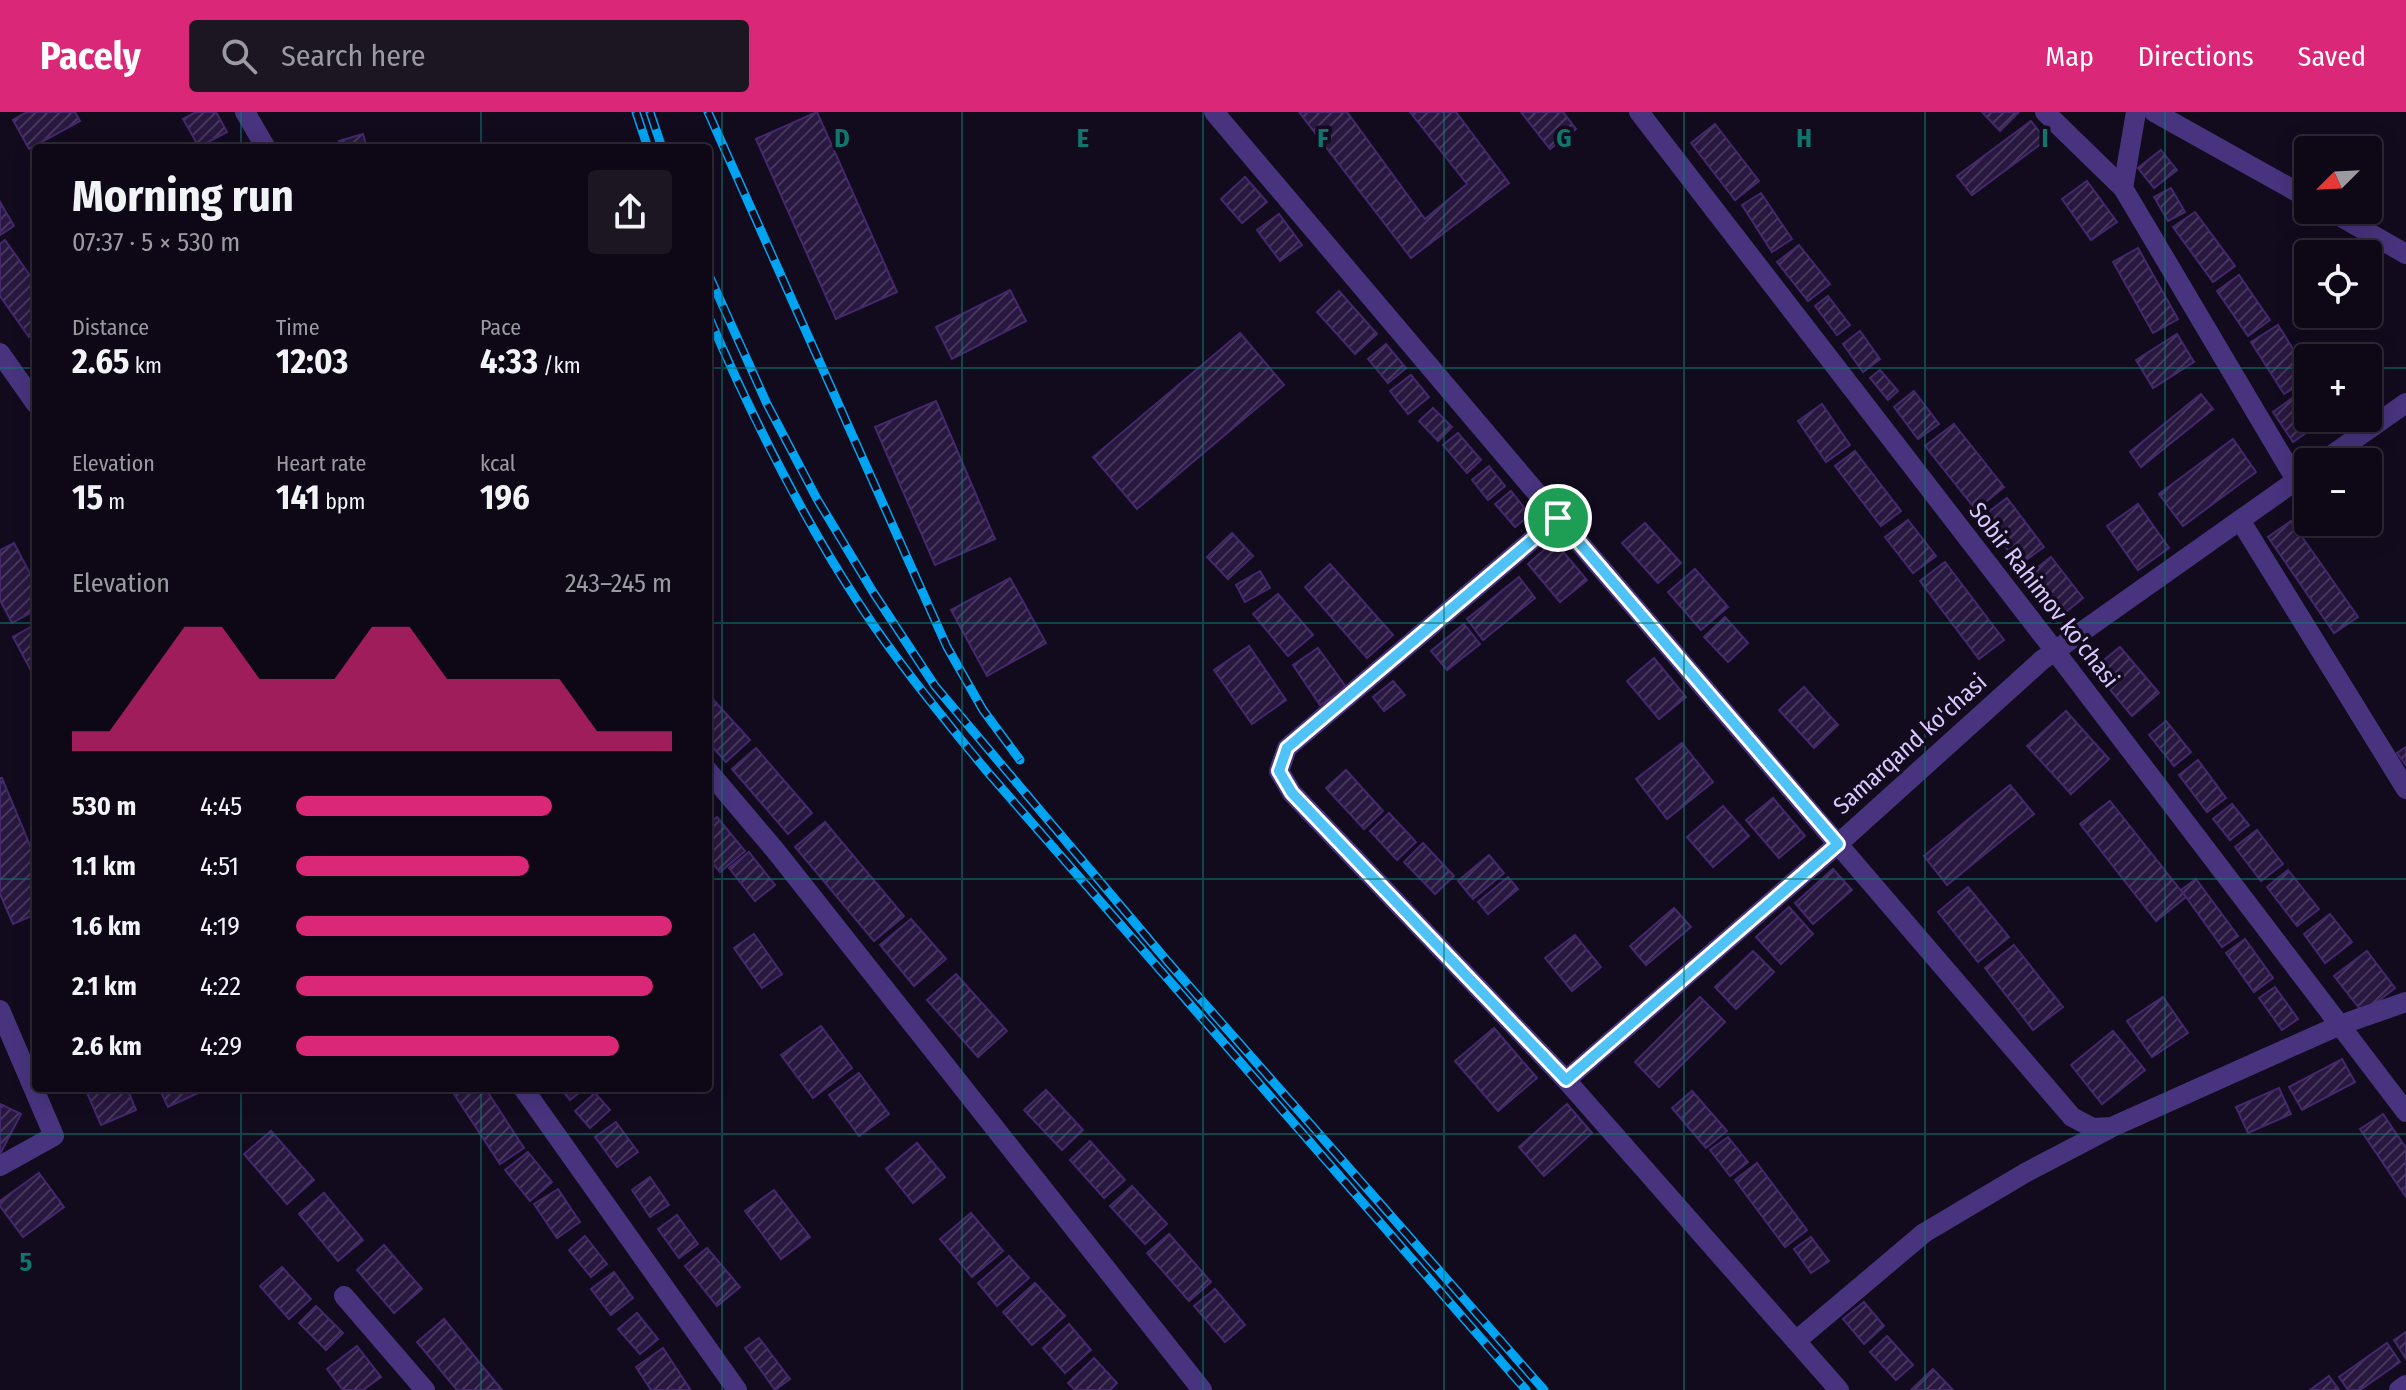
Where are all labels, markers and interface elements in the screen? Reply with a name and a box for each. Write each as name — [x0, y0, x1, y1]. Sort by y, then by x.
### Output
search box — [189, 20, 749, 92]
text: Pacely — [40, 33, 141, 79]
icon: search — [217, 34, 261, 78]
text: Search here — [281, 38, 425, 74]
text: Map — [2045, 40, 2094, 73]
text: Directions — [2138, 40, 2254, 73]
text: Saved — [2298, 40, 2366, 73]
text: D — [834, 123, 850, 154]
text: E — [1077, 123, 1089, 154]
text: F — [1317, 123, 1329, 154]
text: G — [1556, 123, 1572, 154]
text: H — [1796, 123, 1812, 154]
text: I — [2042, 123, 2049, 154]
north arrow — [2294, 136, 2382, 224]
map controls — [2294, 136, 2382, 536]
text: Morning run — [72, 170, 294, 223]
button: share — [588, 170, 672, 254]
text: 07:37 · 5 × 530 m — [72, 227, 240, 258]
button: locate — [2294, 240, 2382, 328]
text: Distance — [72, 314, 149, 341]
text: Time — [276, 314, 320, 341]
text: Pace — [480, 314, 521, 341]
text: 2.65 — [72, 341, 130, 382]
text: 12:03 — [276, 341, 348, 382]
text: 4:33 — [480, 341, 538, 382]
button: + — [2294, 344, 2382, 432]
text: km — [130, 352, 162, 379]
text: /km — [538, 352, 581, 379]
button: − — [2294, 448, 2382, 536]
text: Elevation — [72, 450, 155, 477]
text: Heart rate — [276, 450, 366, 477]
text: kcal — [480, 450, 516, 477]
text: 15 — [72, 477, 103, 518]
text: 141 — [276, 477, 320, 518]
text: 196 — [480, 477, 530, 518]
pin — [1524, 484, 1592, 552]
text: m — [103, 488, 125, 515]
text: bpm — [320, 488, 365, 515]
icon: arrive — [1536, 496, 1580, 540]
street label: Sobir Rahimov ko'chasi — [1963, 497, 2125, 693]
text: Elevation — [72, 568, 170, 599]
text: 243–245 m — [565, 568, 672, 599]
street label: Samarqand ko'chasi — [1828, 668, 1992, 820]
text: 530 m — [72, 791, 136, 822]
text: 4:45 — [200, 791, 242, 822]
text: 1.1 km — [72, 851, 136, 882]
text: 4:51 — [200, 851, 239, 882]
text: 1.6 km — [72, 911, 141, 942]
text: 4:19 — [200, 911, 240, 942]
text: 2.1 km — [72, 971, 137, 1002]
text: 4:22 — [200, 971, 241, 1002]
text: 2.6 km — [72, 1031, 142, 1062]
text: 4:29 — [200, 1031, 242, 1062]
text: 5 — [20, 1247, 33, 1278]

